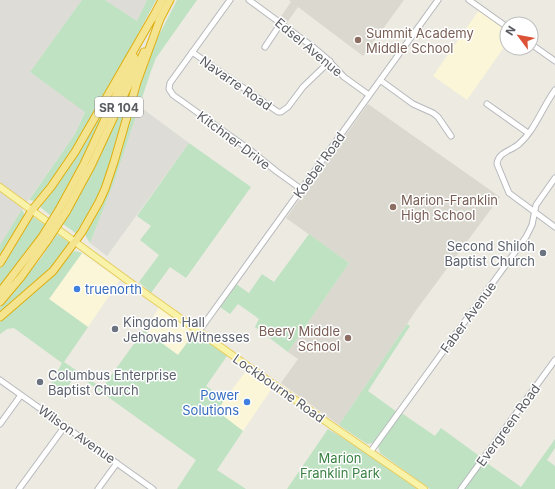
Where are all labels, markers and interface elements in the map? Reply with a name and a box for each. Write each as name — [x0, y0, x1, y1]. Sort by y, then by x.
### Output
street label: Edsel Avenue — [272, 14, 346, 80]
north arrow — [499, 16, 539, 56]
text: N — [502, 23, 519, 38]
place label: Summit Academy Middle School — [366, 25, 474, 56]
marker: Summit Academy Middle School — [353, 35, 363, 45]
street label: Navarre Road — [197, 52, 275, 114]
road number: SR 104 — [95, 97, 143, 117]
street label: Kitchner Drive — [194, 107, 274, 173]
street label: Koebel Road — [290, 129, 348, 201]
place label: Marion-Franklin High School — [401, 192, 498, 223]
marker: Marion-Franklin High School — [388, 202, 398, 212]
place label: Second Shiloh Baptist Church — [444, 238, 535, 269]
marker: Second Shiloh Baptist Church — [538, 248, 548, 258]
street label: Faber Avenue — [437, 278, 499, 356]
place label: truenorth — [85, 281, 142, 297]
marker: truenorth — [72, 284, 82, 294]
place label: Kingdom Hall Jehovahs Witnesses — [123, 314, 250, 345]
place label: Beery Middle School — [259, 323, 340, 354]
marker: Kingdom Hall Jehovahs Witnesses — [110, 324, 120, 334]
marker: Beery Middle School — [343, 333, 353, 343]
street label: Lockbourne Road — [230, 350, 328, 426]
place label: Columbus Enterprise Baptist Church — [48, 367, 177, 398]
marker: Columbus Enterprise Baptist Church — [35, 377, 45, 387]
street label: Evergreen Road — [473, 381, 543, 469]
place label: Power Solutions — [182, 387, 239, 418]
marker: Power Solutions — [242, 397, 252, 407]
street label: Wilson Avenue — [35, 401, 119, 467]
park label: Marion Franklin Park — [300, 450, 380, 481]

